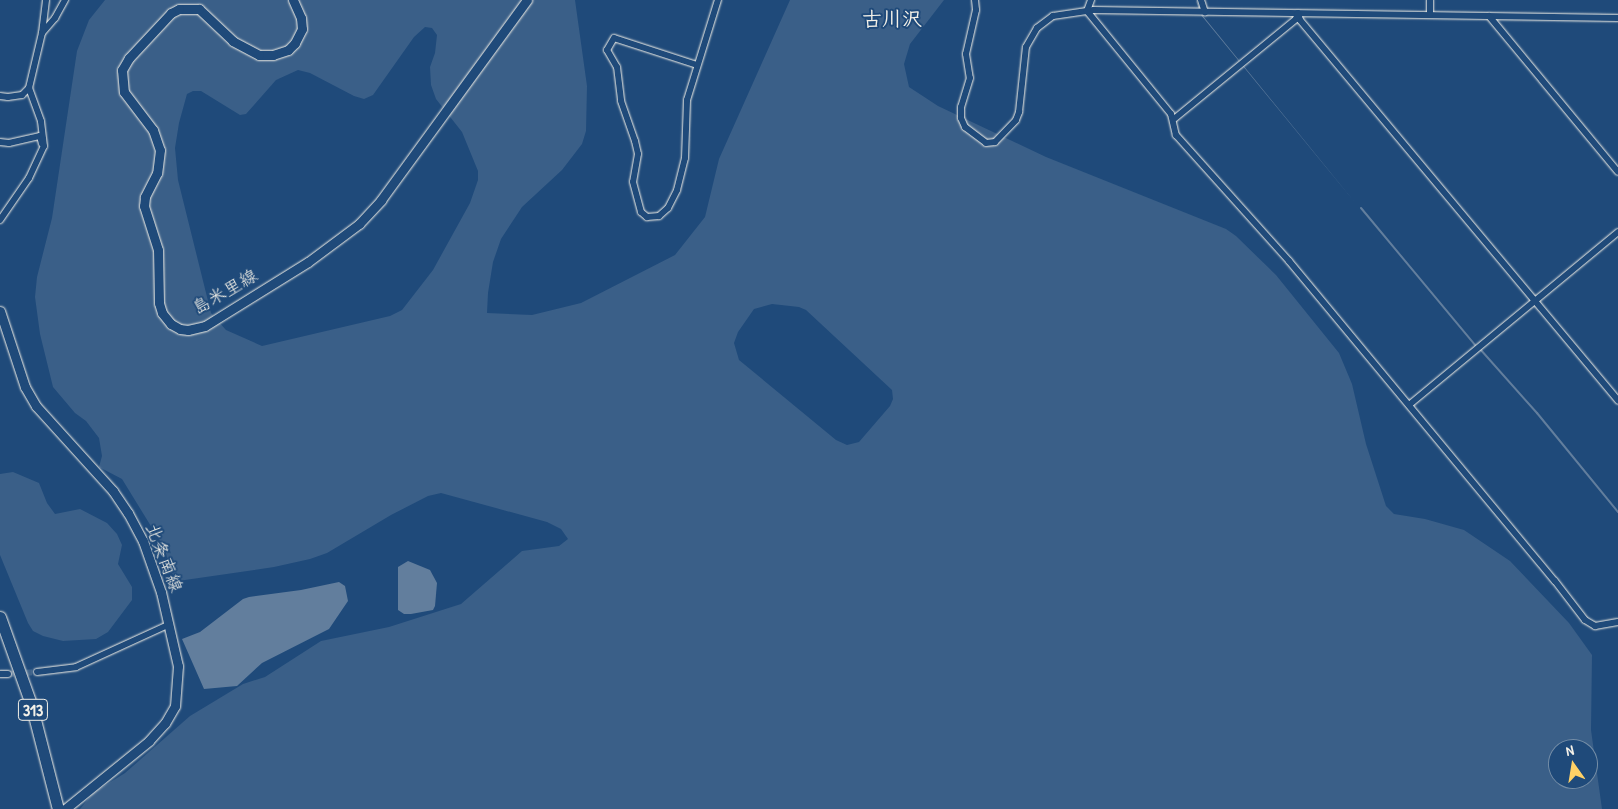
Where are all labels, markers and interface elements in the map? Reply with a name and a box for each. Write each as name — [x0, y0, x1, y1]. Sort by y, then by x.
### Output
district label: 古川沢 — [862, 6, 922, 30]
street label: 島米里線 — [188, 265, 262, 319]
street label: 北条南線 — [141, 521, 187, 595]
road number: 313 — [17, 696, 49, 724]
north arrow — [1548, 739, 1598, 789]
text: N — [1564, 740, 1575, 760]

